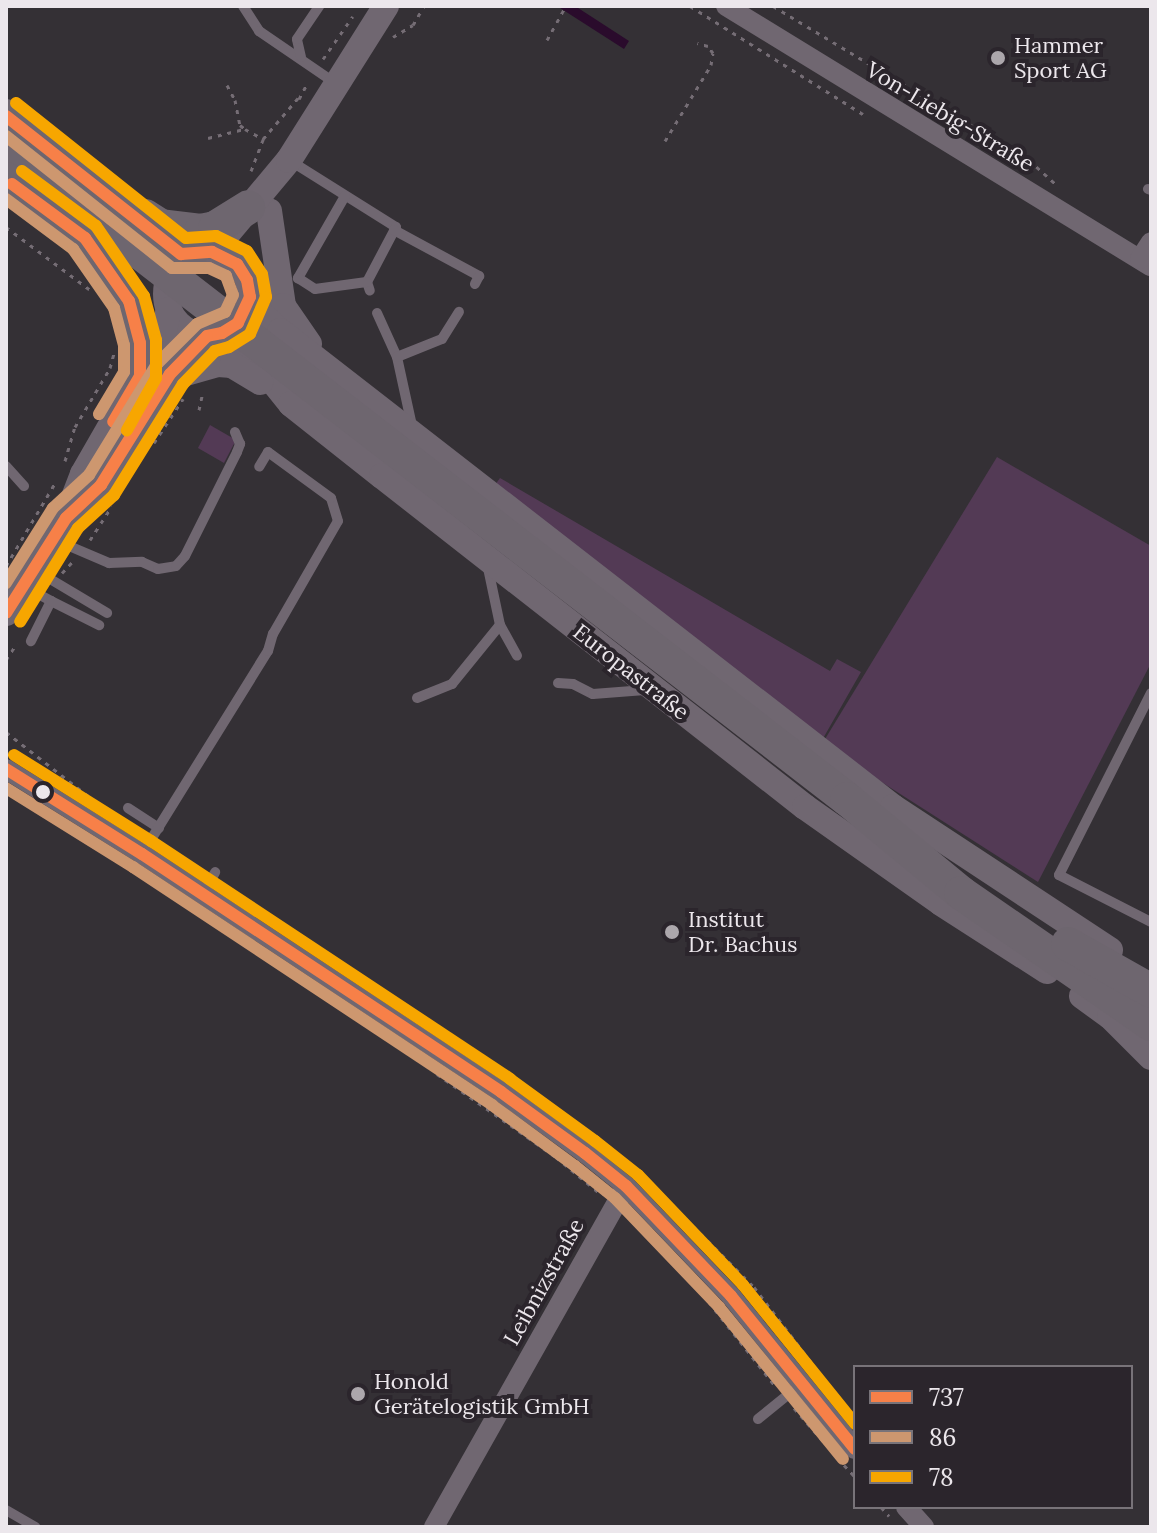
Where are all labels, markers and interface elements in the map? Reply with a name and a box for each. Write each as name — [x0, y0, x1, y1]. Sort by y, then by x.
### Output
place label: Hammer Sport AG — [1014, 32, 1107, 84]
marker: Hammer Sport AG — [989, 49, 1007, 67]
street label: Von-Liebig-Straße — [861, 56, 1039, 178]
street label: Europastraße — [568, 619, 694, 725]
unlabelled marker — [35, 784, 51, 800]
place label: Institut Dr. Bachus — [688, 906, 797, 958]
marker: Institut Dr. Bachus — [663, 923, 681, 941]
street label: Leibnizstraße — [498, 1214, 590, 1350]
legend — [853, 1365, 1133, 1509]
place label: Honold Gerätelogistik GmbH — [374, 1368, 590, 1420]
text: 737 — [929, 1382, 964, 1413]
marker: Honold Gerätelogistik GmbH — [349, 1385, 367, 1403]
text: 86 — [929, 1422, 956, 1453]
text: 78 — [929, 1462, 954, 1493]

